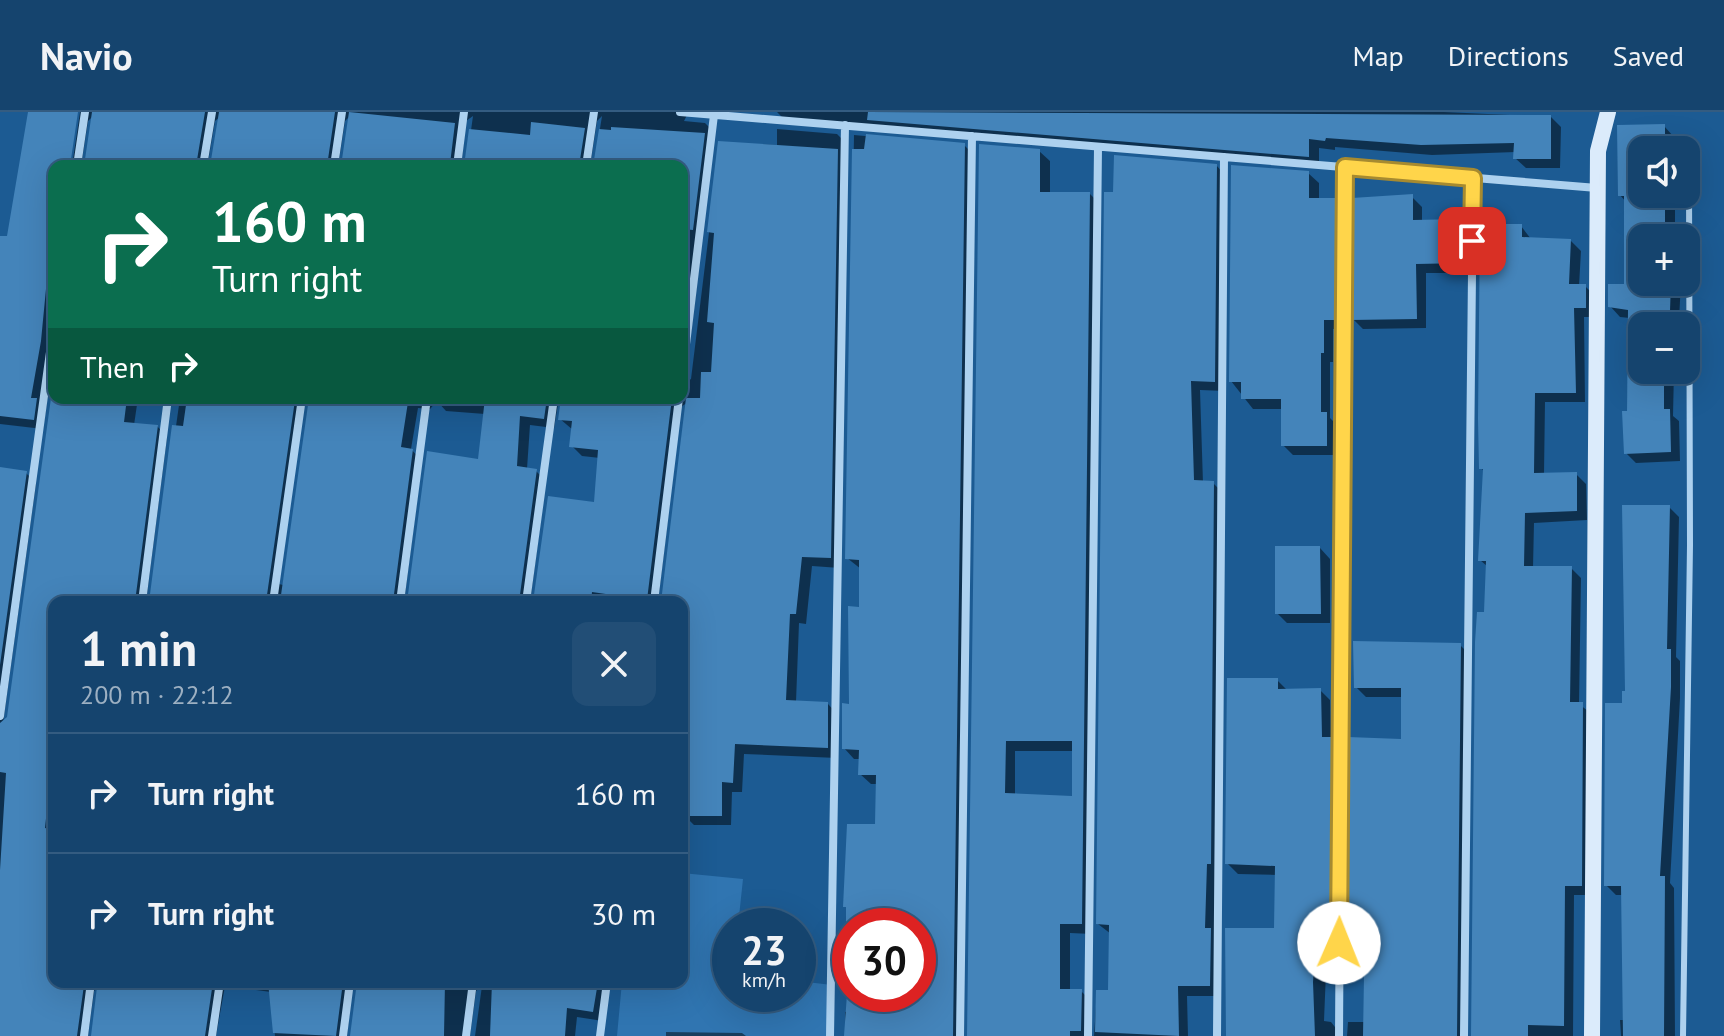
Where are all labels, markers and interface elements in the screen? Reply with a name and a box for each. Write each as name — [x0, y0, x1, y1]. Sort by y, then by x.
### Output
text: Navio — [40, 31, 133, 80]
text: Map — [1353, 37, 1404, 74]
text: Directions — [1448, 37, 1569, 74]
text: Saved — [1613, 37, 1684, 74]
map controls — [1628, 136, 1700, 384]
button: sound — [1628, 136, 1700, 208]
text: 160 m — [212, 185, 367, 257]
icon: right — [80, 192, 184, 296]
pin — [1438, 207, 1506, 275]
icon: arrive — [1450, 219, 1494, 263]
button: + — [1628, 224, 1700, 296]
text: Turn right — [212, 255, 362, 302]
button: − — [1628, 312, 1700, 384]
icon: right — [161, 344, 205, 388]
text: Then — [80, 347, 145, 386]
text: 1 min — [80, 617, 197, 679]
button: close — [572, 622, 656, 706]
text: 200 m · 22:12 — [80, 678, 234, 711]
icon: right — [80, 771, 124, 815]
text: Turn right — [148, 774, 274, 813]
text: 160 m — [575, 774, 656, 813]
icon: right — [80, 891, 124, 935]
text: Turn right — [148, 894, 274, 933]
text: 30 m — [591, 894, 656, 933]
position arrow — [1297, 901, 1381, 985]
speed limit sign: 30 — [832, 908, 936, 1012]
text: 23 — [741, 924, 787, 976]
text: km/h — [742, 967, 786, 993]

